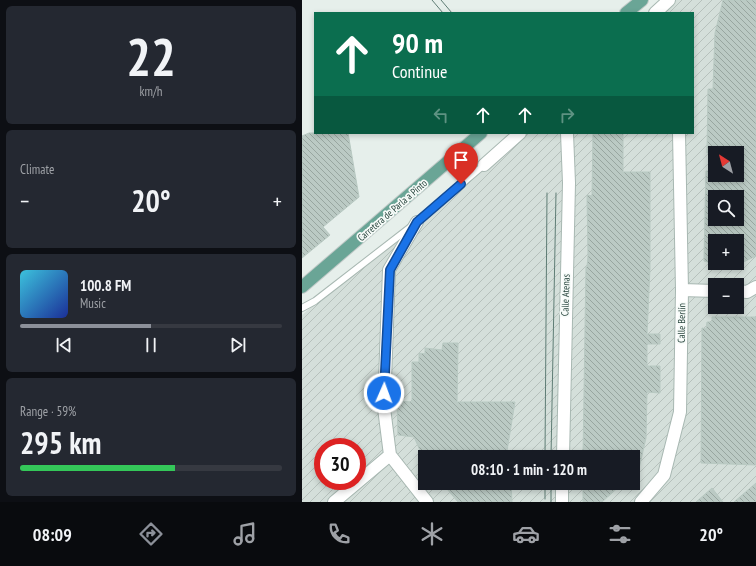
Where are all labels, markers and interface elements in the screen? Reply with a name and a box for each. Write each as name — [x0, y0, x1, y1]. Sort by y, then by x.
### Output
text: 22 — [126, 23, 176, 90]
text: 90 m — [392, 24, 443, 61]
icon: ahead — [326, 28, 378, 80]
text: Continue — [392, 60, 447, 83]
text: km/h — [139, 83, 163, 100]
icon: left — [430, 104, 452, 126]
icon: ahead — [472, 104, 494, 126]
icon: ahead — [514, 104, 536, 126]
icon: right — [556, 104, 578, 126]
pin — [444, 143, 478, 184]
north arrow — [708, 146, 744, 182]
map controls — [708, 146, 744, 314]
icon: arrive — [450, 149, 472, 171]
text: Climate — [20, 161, 54, 178]
street label: Carretera de Parla a Pinto — [355, 177, 430, 244]
text: 20° — [131, 181, 171, 220]
text: − — [20, 187, 29, 215]
text: + — [273, 187, 282, 215]
button: search — [708, 190, 744, 226]
button: + — [708, 234, 744, 270]
street label: Calle Atenas — [558, 273, 573, 316]
text: 100.8 FM — [80, 276, 131, 295]
button: − — [708, 278, 744, 314]
text: Music — [80, 295, 106, 312]
street label: Calle Berlín — [675, 303, 688, 343]
icon: previous — [53, 334, 75, 356]
icon: pause — [140, 334, 162, 356]
icon: next — [227, 334, 249, 356]
position arrow — [363, 372, 405, 414]
text: Range · 59% — [20, 403, 76, 420]
text: 295 km — [20, 423, 101, 462]
speed limit sign: 30 — [314, 438, 366, 490]
text: 08:10 · 1 min · 120 m — [471, 460, 587, 479]
icon: directions — [137, 520, 165, 548]
icon: music — [231, 520, 259, 548]
icon: phone — [325, 520, 353, 548]
icon: climate — [418, 520, 446, 548]
icon: car — [512, 520, 540, 548]
icon: filters — [606, 520, 634, 548]
text: 08:09 — [33, 523, 72, 546]
text: 20° — [699, 523, 723, 546]

